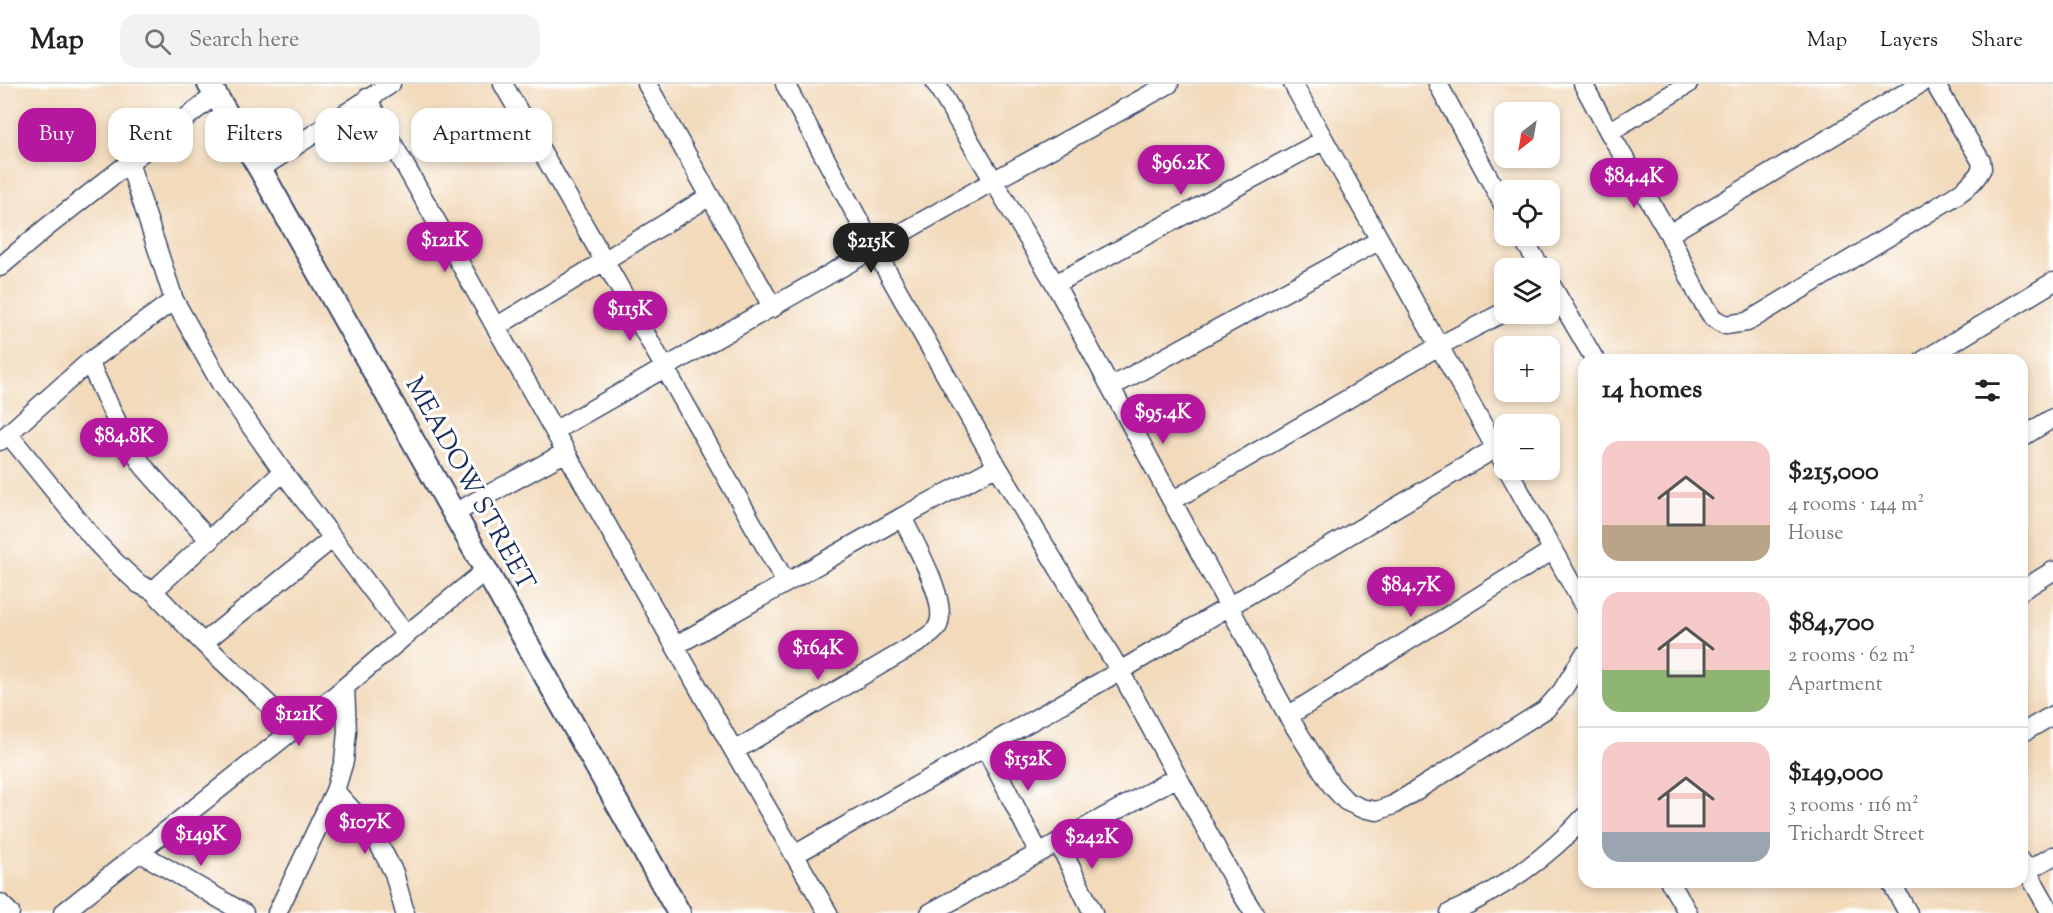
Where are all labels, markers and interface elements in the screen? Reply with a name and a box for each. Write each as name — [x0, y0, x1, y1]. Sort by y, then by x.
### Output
search box — [120, 14, 540, 68]
text: Map — [30, 21, 84, 61]
icon: search — [141, 25, 174, 58]
text: Search here — [189, 25, 299, 57]
text: Map — [1807, 26, 1847, 56]
text: Layers — [1880, 26, 1938, 56]
text: Share — [1971, 26, 2023, 56]
north arrow — [1494, 102, 1560, 168]
map controls — [1494, 102, 1560, 480]
chip: Buy — [18, 108, 96, 162]
chip: Rent — [108, 108, 193, 162]
chip: Filters — [205, 108, 303, 162]
chip: New — [315, 108, 399, 162]
chip: Apartment — [411, 108, 552, 162]
pin: $96.2K — [1132, 145, 1230, 196]
text: $96.2K — [1152, 150, 1210, 179]
pin: $84.4K — [1585, 158, 1683, 209]
text: $84.4K — [1604, 163, 1664, 192]
button: locate — [1494, 180, 1560, 246]
pin: $121K — [403, 222, 487, 273]
pin: $215K — [829, 223, 913, 274]
text: $121K — [421, 227, 469, 256]
text: $215K — [847, 228, 895, 257]
button: layers — [1494, 258, 1560, 324]
pin: $115K — [588, 291, 672, 342]
text: $115K — [607, 296, 653, 325]
button: + — [1494, 336, 1560, 402]
street label: MEADOW STREET — [395, 370, 543, 598]
text: 14 homes — [1602, 372, 1702, 409]
icon: filters — [1971, 374, 2004, 407]
pin: $95.4K — [1114, 394, 1212, 445]
text: $95.4K — [1134, 399, 1192, 428]
button: − — [1494, 414, 1560, 480]
pin: $84.8K — [75, 418, 173, 469]
text: $84.8K — [94, 423, 154, 452]
text: $215,000 — [1788, 454, 1879, 491]
icon: home — [1650, 465, 1722, 537]
text: 4 rooms · 144 m² — [1788, 491, 1924, 520]
text: House — [1788, 520, 1843, 549]
pin: $84.7K — [1362, 567, 1460, 618]
text: $84.7K — [1381, 572, 1441, 601]
text: $84,700 — [1788, 605, 1874, 642]
icon: home — [1650, 616, 1722, 688]
pin: $164K — [776, 630, 860, 681]
text: $164K — [792, 635, 844, 664]
text: 2 rooms · 62 m² — [1788, 642, 1916, 671]
text: Apartment — [1788, 671, 1883, 700]
pin: $121K — [257, 696, 341, 747]
text: $121K — [275, 701, 323, 730]
pin: $152K — [986, 741, 1070, 792]
text: $152K — [1004, 746, 1052, 775]
text: $149,000 — [1788, 755, 1883, 792]
icon: home — [1650, 766, 1722, 838]
text: 3 rooms · 116 m² — [1788, 792, 1919, 821]
pin: $107K — [323, 804, 407, 855]
text: $107K — [339, 809, 391, 838]
pin: $149K — [159, 816, 243, 867]
pin: $242K — [1050, 819, 1134, 870]
text: $149K — [175, 821, 227, 850]
text: Trichardt Street — [1788, 821, 1924, 850]
text: $242K — [1065, 824, 1119, 853]

